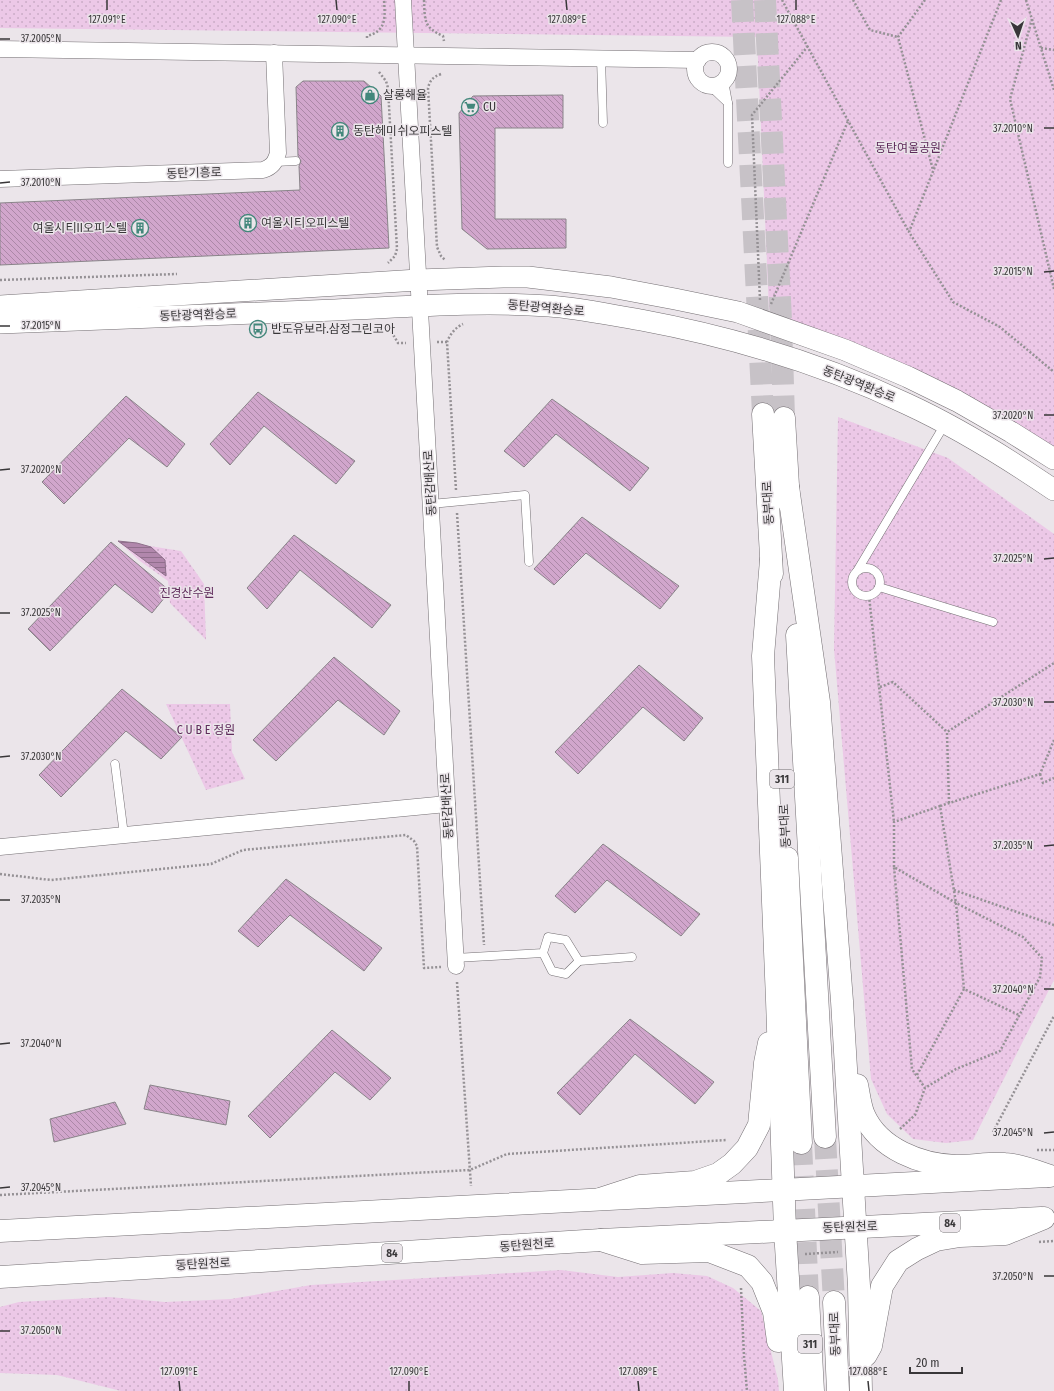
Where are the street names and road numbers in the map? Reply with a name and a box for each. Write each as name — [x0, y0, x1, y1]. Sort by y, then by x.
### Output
street label: 동탄기흥로 — [166, 165, 222, 181]
street label: 동탄광역환승로 — [507, 298, 585, 318]
street label: 동탄광역환승로 — [159, 307, 237, 323]
street label: 동탄광역환승로 — [821, 363, 897, 405]
street label: 동탄감배산로 — [421, 450, 439, 516]
street label: 동부대로 — [760, 481, 776, 525]
road number: 311 — [770, 770, 794, 788]
street label: 동탄감배산로 — [438, 773, 456, 839]
street label: 동부대로 — [777, 804, 793, 848]
road number: 84 — [940, 1214, 960, 1232]
street label: 동탄원천로 — [822, 1219, 878, 1235]
street label: 동탄원천로 — [499, 1236, 555, 1254]
road number: 84 — [382, 1244, 402, 1262]
street label: 동탄원천로 — [175, 1256, 231, 1272]
street label: 동부대로 — [827, 1312, 843, 1356]
road number: 311 — [798, 1335, 822, 1353]

